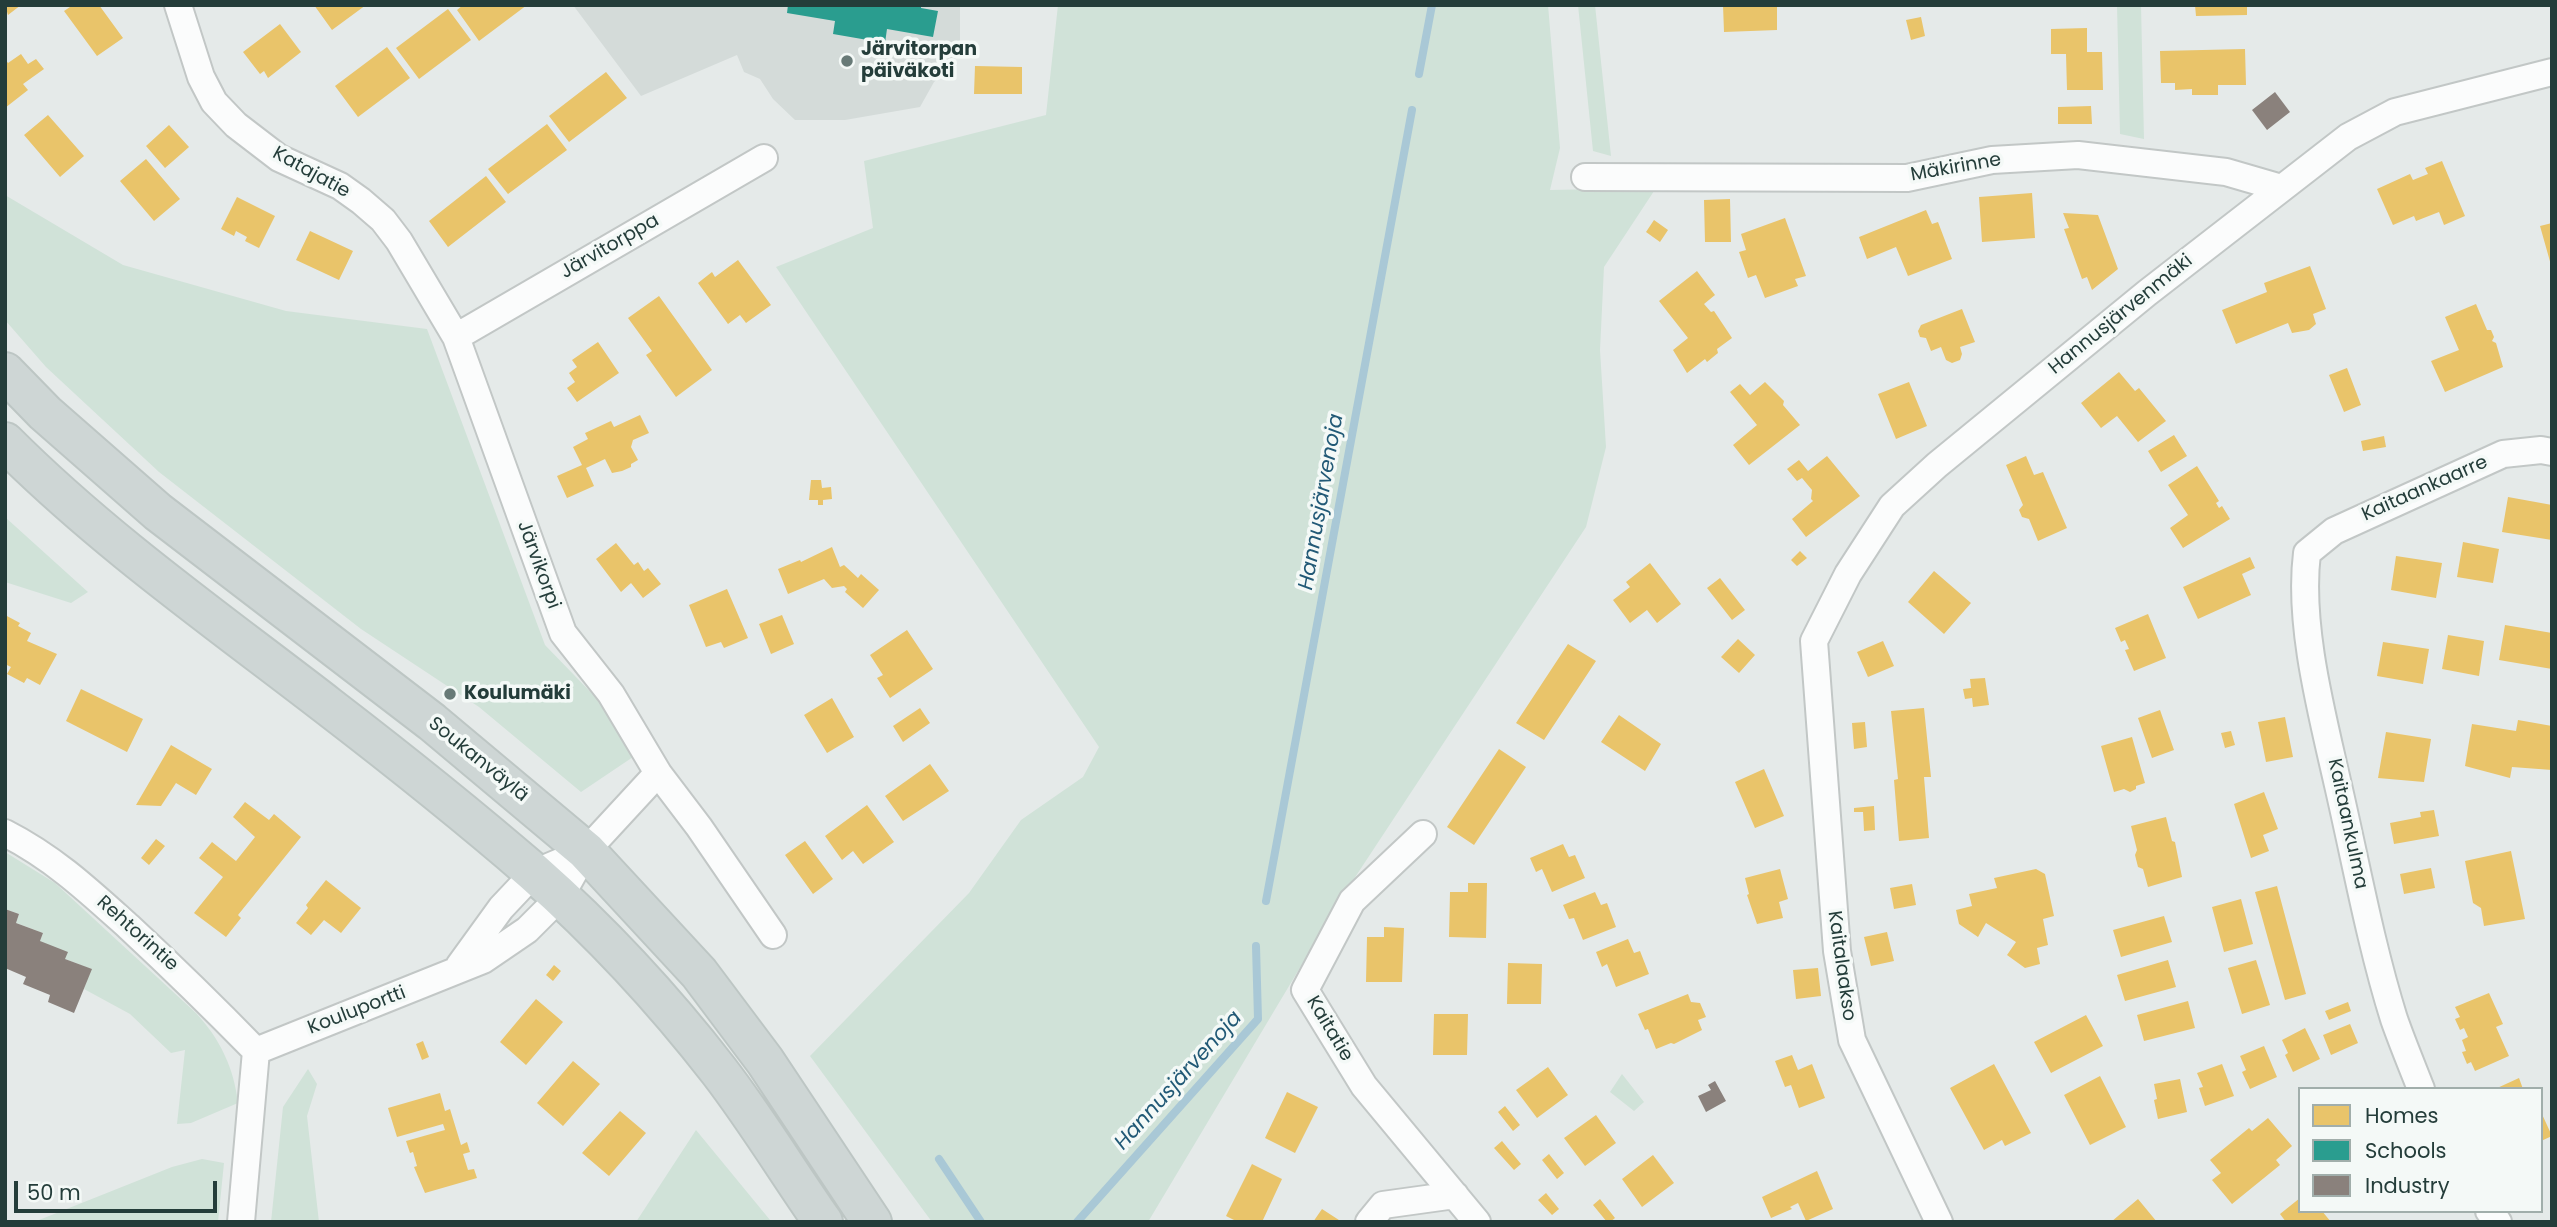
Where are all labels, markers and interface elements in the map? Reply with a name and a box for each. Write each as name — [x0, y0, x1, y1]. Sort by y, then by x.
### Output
place label: Järvitorpan päiväkoti — [861, 39, 977, 83]
marker: Järvitorpan päiväkoti — [839, 53, 855, 69]
street label: Katajatie — [268, 142, 354, 204]
street label: Mäkirinne — [1909, 149, 2003, 187]
street label: Järvitorppa — [557, 210, 663, 284]
street label: Hannusjärvenmäki — [2044, 250, 2198, 380]
water label: Hannusjärvenoja — [1294, 412, 1350, 592]
street label: Kaitaankaarre — [2359, 451, 2491, 527]
street label: Järvikorpi — [512, 518, 564, 612]
place label: Koulumäki — [464, 683, 571, 705]
marker: Koulumäki — [442, 686, 458, 702]
street label: Soukanväylä — [423, 713, 533, 807]
street label: Kaitaankulma — [2322, 757, 2372, 891]
street label: Rehtorintie — [92, 891, 182, 977]
street label: Kaitalaakso — [1822, 910, 1860, 1022]
street label: Kouluportti — [305, 982, 409, 1040]
street label: Kaitatie — [1301, 992, 1357, 1066]
water label: Hannusjärvenoja — [1110, 1006, 1248, 1156]
legend — [2298, 1087, 2543, 1213]
text: Homes — [2365, 1101, 2439, 1130]
text: Schools — [2365, 1136, 2447, 1165]
scale bar — [18, 1168, 220, 1212]
text: Industry — [2365, 1171, 2450, 1200]
text: 50 m — [27, 1178, 81, 1207]

